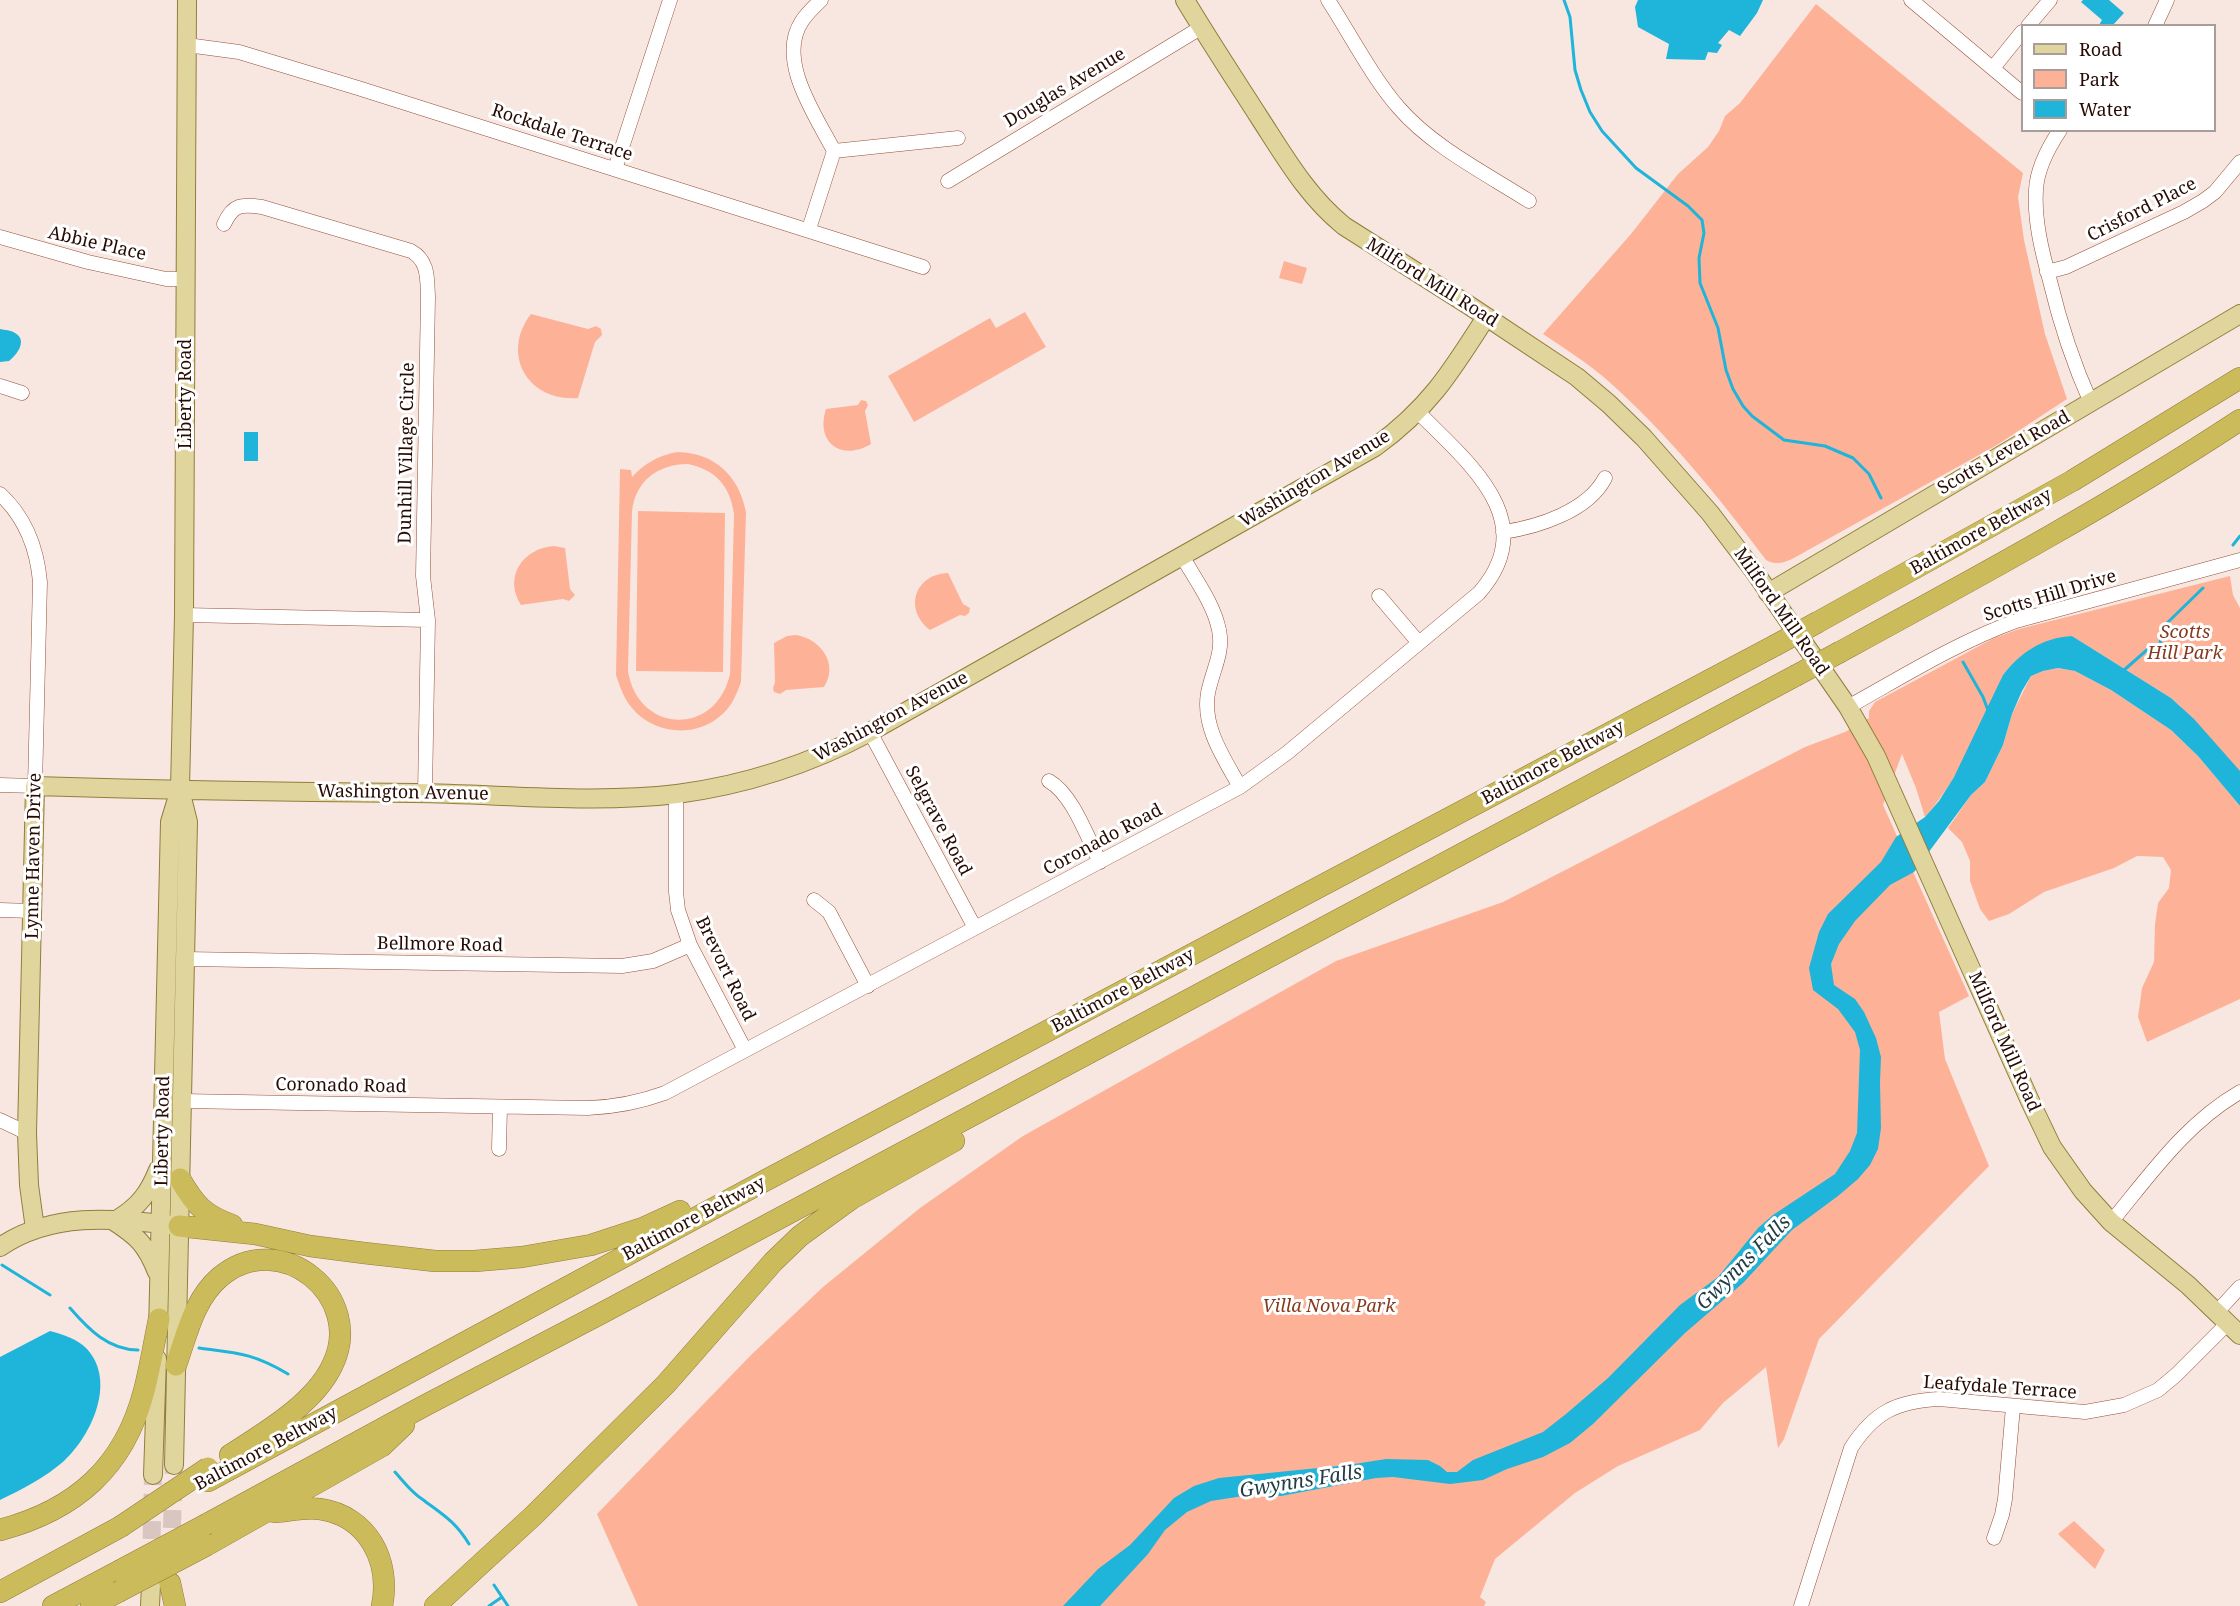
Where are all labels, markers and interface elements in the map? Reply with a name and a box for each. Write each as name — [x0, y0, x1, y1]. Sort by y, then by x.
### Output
legend — [2021, 24, 2216, 132]
text: Road — [2079, 37, 2122, 61]
street label: Douglas Avenue — [1001, 43, 1129, 133]
text: Park — [2079, 67, 2119, 91]
text: Water — [2079, 97, 2131, 121]
street label: Rockdale Terrace — [489, 100, 635, 166]
street label: Crisford Place — [2084, 173, 2200, 247]
street label: Abbie Place — [46, 222, 148, 266]
street label: Milford Mill Road — [1362, 234, 1502, 332]
street label: Liberty Road — [175, 339, 197, 449]
street label: Dunhill Village Circle — [395, 362, 419, 544]
street label: Scotts Level Road — [1934, 406, 2074, 500]
street label: Washington Avenue — [1236, 426, 1394, 532]
street label: Baltimore Beltway — [1906, 484, 2056, 580]
street label: Milford Mill Road — [1729, 544, 1833, 680]
street label: Scotts Hill Drive — [1981, 566, 2119, 626]
park label: Scotts Hill Park — [2147, 622, 2223, 664]
street label: Washington Avenue — [810, 667, 972, 767]
street label: Baltimore Beltway — [1478, 716, 1628, 810]
street label: Selgrave Road — [900, 762, 976, 880]
street label: Lynne Haven Drive — [22, 773, 46, 939]
street label: Washington Avenue — [317, 781, 489, 805]
street label: Coronado Road — [1040, 800, 1166, 880]
street label: Brevort Road — [690, 913, 760, 1025]
street label: Bellmore Road — [377, 933, 503, 957]
street label: Baltimore Beltway — [1048, 944, 1198, 1038]
street label: Milford Mill Road — [1963, 968, 2045, 1116]
street label: Coronado Road — [275, 1074, 407, 1098]
street label: Liberty Road — [151, 1075, 175, 1187]
street label: Baltimore Beltway — [619, 1172, 769, 1266]
water label: Gwynns Falls — [1692, 1211, 1796, 1315]
park label: Villa Nova Park — [1263, 1296, 1395, 1318]
street label: Leafydale Terrace — [1923, 1372, 2077, 1404]
street label: Baltimore Beltway — [191, 1402, 341, 1496]
water label: Gwynns Falls — [1238, 1460, 1364, 1504]

